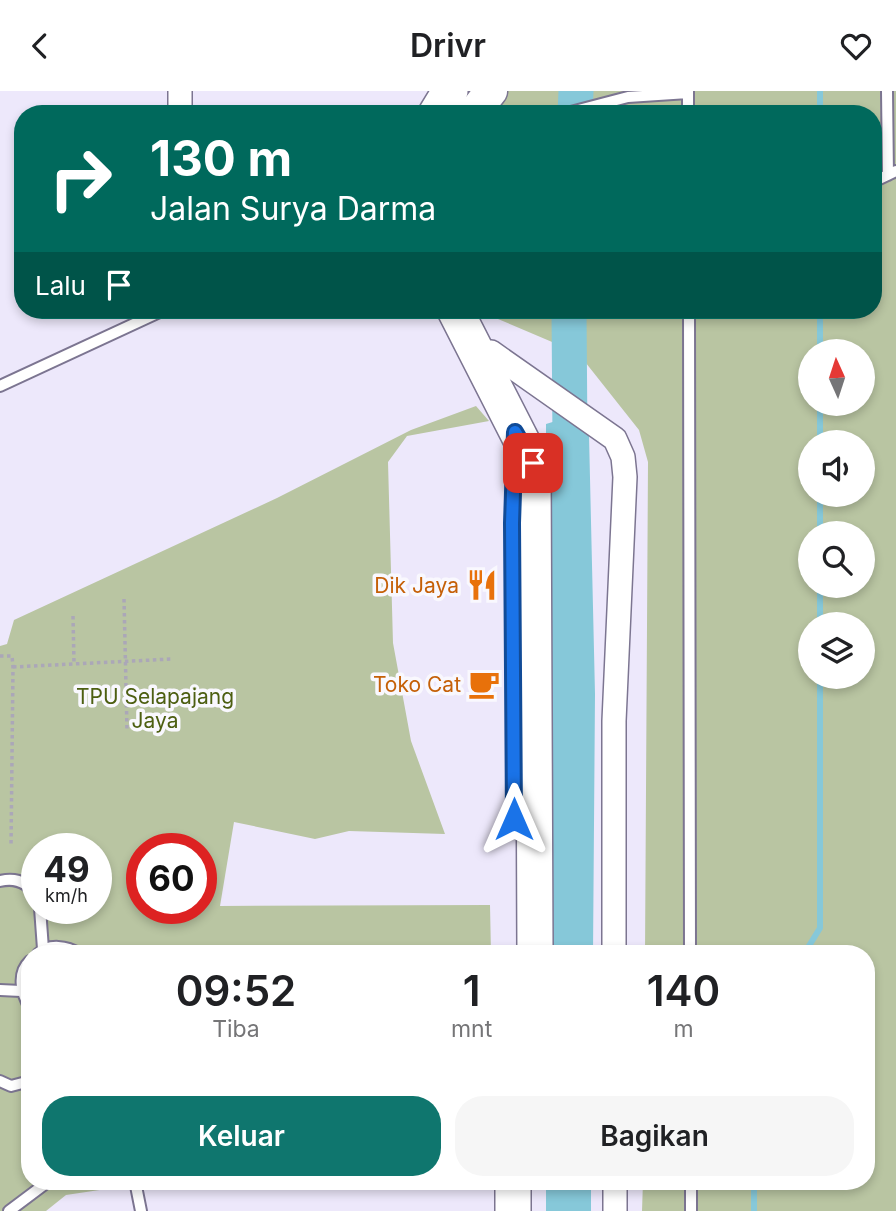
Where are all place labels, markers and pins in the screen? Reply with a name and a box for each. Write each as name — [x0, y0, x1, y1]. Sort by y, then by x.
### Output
pin — [503, 433, 563, 493]
restaurant icon: Dik Jaya — [465, 568, 499, 602]
place label: Dik Jaya — [374, 573, 459, 598]
cafe icon: Toko Cat — [467, 667, 501, 701]
place label: Toko Cat — [373, 672, 461, 697]

